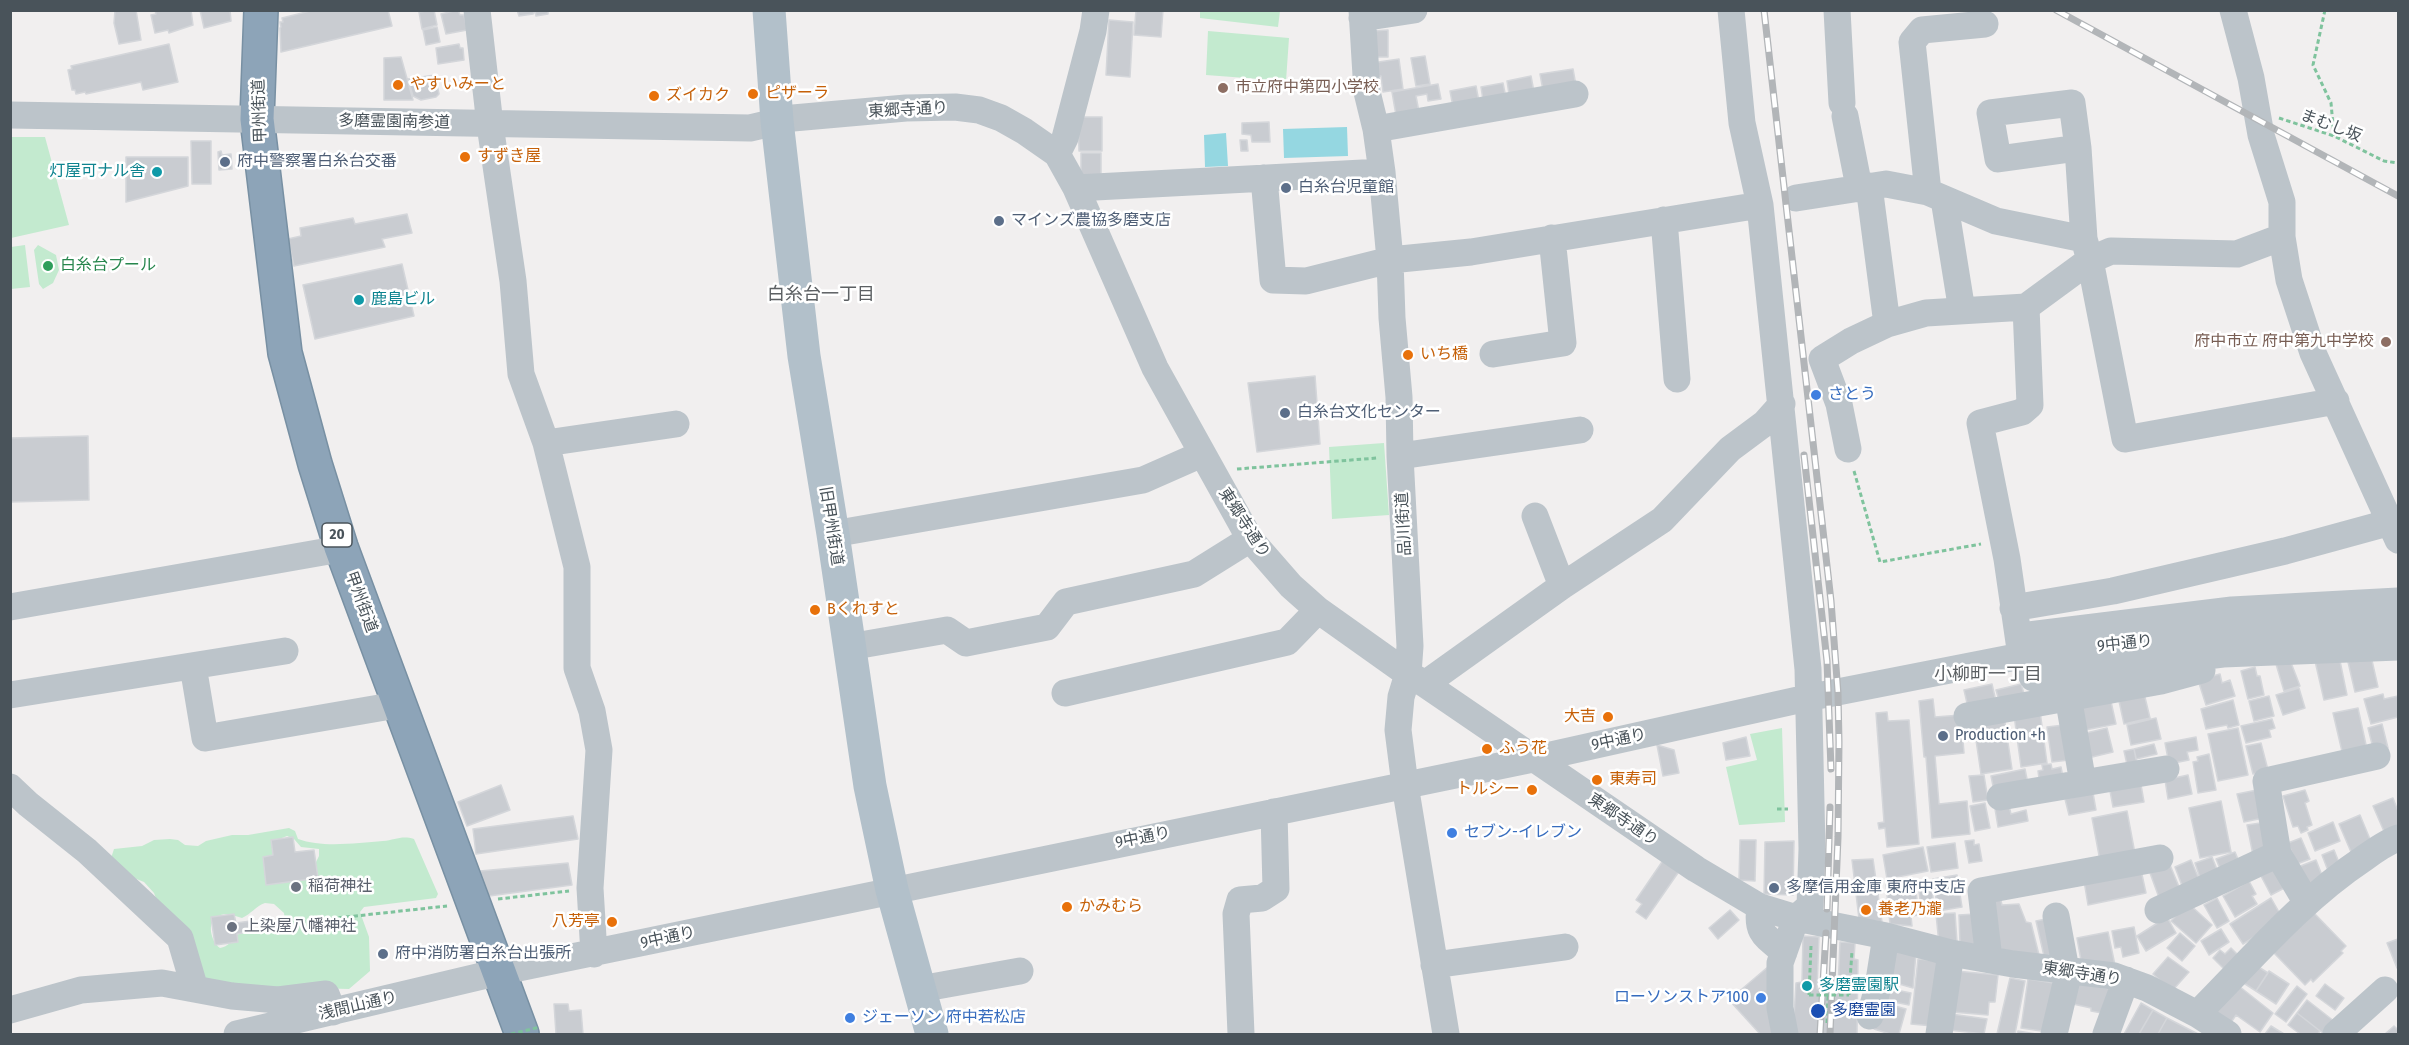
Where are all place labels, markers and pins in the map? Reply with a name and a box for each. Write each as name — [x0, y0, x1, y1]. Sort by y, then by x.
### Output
place label: やすいみーと — [410, 75, 506, 95]
marker: やすいみーと — [391, 78, 405, 92]
place label: 市立府中第四小学校 — [1235, 78, 1379, 98]
marker: 市立府中第四小学校 — [1216, 81, 1230, 95]
place label: ピザーラ — [765, 84, 829, 104]
place label: ズイカク — [666, 86, 730, 106]
marker: ピザーラ — [746, 87, 760, 101]
marker: ズイカク — [647, 89, 661, 103]
place label: すずき屋 — [477, 147, 541, 167]
marker: すずき屋 — [458, 150, 472, 164]
place label: 府中警察署白糸台交番 — [237, 152, 397, 172]
marker: 府中警察署白糸台交番 — [218, 155, 232, 169]
place label: 灯屋可ナル舎 — [49, 162, 145, 182]
marker: 灯屋可ナル舎 — [150, 165, 164, 179]
place label: 白糸台児童館 — [1298, 178, 1394, 198]
marker: 白糸台児童館 — [1279, 181, 1293, 195]
place label: マインズ農協多磨支店 — [1011, 211, 1171, 231]
marker: マインズ農協多磨支店 — [992, 214, 1006, 228]
place label: 白糸台プール — [60, 256, 156, 276]
marker: 白糸台プール — [41, 259, 55, 273]
place label: 鹿島ビル — [371, 290, 435, 310]
marker: 鹿島ビル — [352, 293, 366, 307]
place label: 府中市立 府中第九中学校 — [2194, 332, 2374, 352]
marker: 府中市立 府中第九中学校 — [2379, 335, 2393, 349]
place label: いち橋 — [1420, 345, 1468, 365]
marker: いち橋 — [1401, 348, 1415, 362]
place label: さとう — [1828, 385, 1876, 405]
marker: さとう — [1809, 388, 1823, 402]
place label: 白糸台文化センター — [1297, 403, 1441, 423]
marker: 白糸台文化センター — [1278, 406, 1292, 420]
place label: Bくれすと — [827, 600, 900, 620]
marker: Bくれすと — [808, 603, 822, 617]
place label: 大吉 — [1564, 707, 1596, 727]
marker: 大吉 — [1601, 710, 1615, 724]
place label: Production +h — [1955, 726, 2046, 746]
marker: Production +h — [1936, 729, 1950, 743]
place label: ふう花 — [1499, 739, 1547, 759]
marker: ふう花 — [1480, 742, 1494, 756]
place label: 東寿司 — [1609, 770, 1657, 790]
marker: 東寿司 — [1590, 773, 1604, 787]
place label: トルシー — [1456, 780, 1520, 800]
marker: トルシー — [1525, 783, 1539, 797]
place label: セブン-イレブン — [1464, 823, 1582, 843]
marker: セブン-イレブン — [1445, 826, 1459, 840]
place label: 稲荷神社 — [308, 877, 372, 897]
place label: 多摩信用金庫 東府中支店 — [1786, 878, 1966, 898]
marker: 稲荷神社 — [289, 880, 303, 894]
marker: 多摩信用金庫 東府中支店 — [1767, 881, 1781, 895]
place label: かみむら — [1079, 897, 1143, 917]
marker: かみむら — [1060, 900, 1074, 914]
place label: 養老乃瀧 — [1878, 900, 1942, 920]
marker: 養老乃瀧 — [1859, 903, 1873, 917]
place label: 八芳亭 — [552, 912, 600, 932]
marker: 八芳亭 — [605, 915, 619, 929]
place label: 上染屋八幡神社 — [244, 917, 356, 937]
marker: 上染屋八幡神社 — [225, 920, 239, 934]
place label: 府中消防署白糸台出張所 — [395, 944, 571, 964]
marker: 府中消防署白糸台出張所 — [376, 947, 390, 961]
place label: 多磨霊園駅 — [1819, 976, 1899, 996]
marker: 多磨霊園駅 — [1800, 979, 1814, 993]
place label: ローソンストア100 — [1614, 988, 1749, 1008]
marker: ローソンストア100 — [1754, 991, 1768, 1005]
place label: 多磨霊園 — [1832, 1001, 1896, 1021]
marker: 多磨霊園 — [1809, 1002, 1827, 1020]
place label: ジェーソン 府中若松店 — [862, 1008, 1026, 1028]
marker: ジェーソン 府中若松店 — [843, 1011, 857, 1025]

